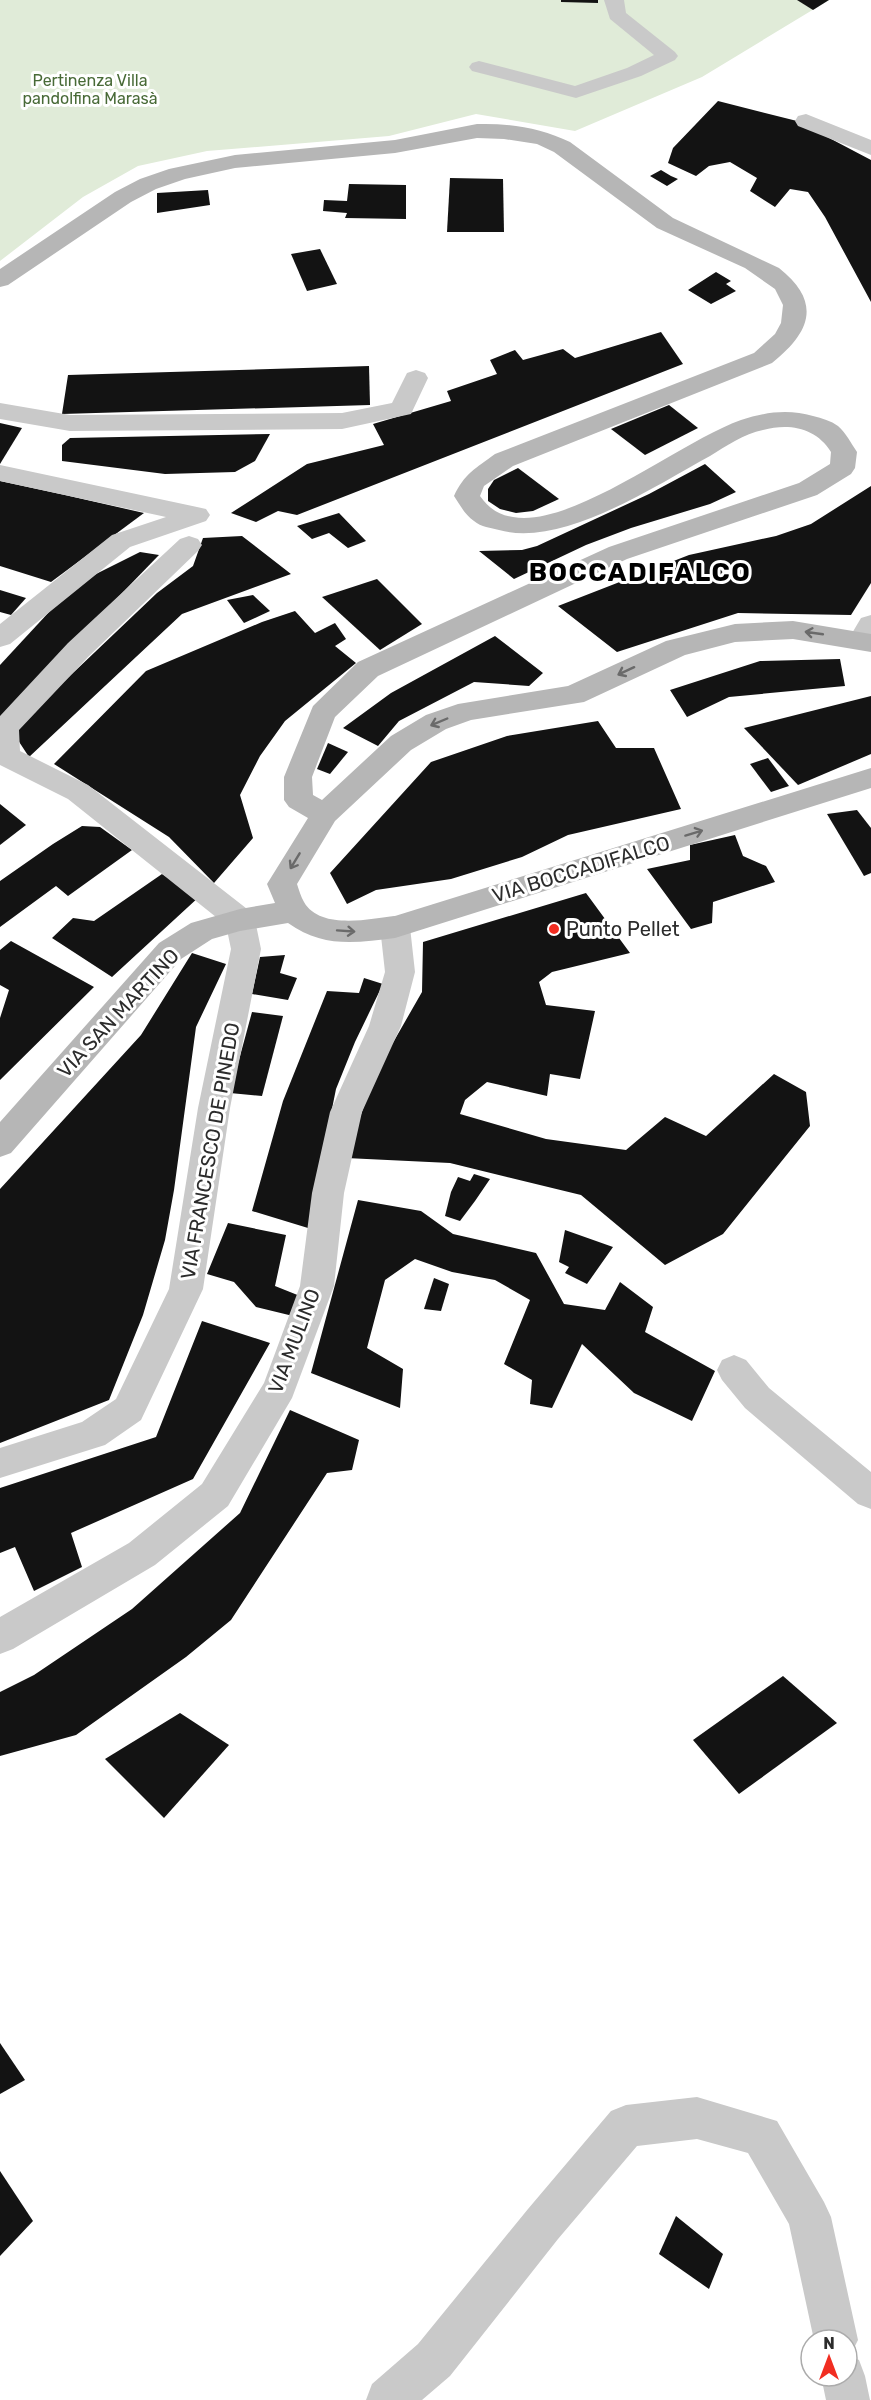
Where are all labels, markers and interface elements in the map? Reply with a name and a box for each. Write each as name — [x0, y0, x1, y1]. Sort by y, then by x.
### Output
park label: Pertinenza Villa pandolfina Marasà — [22, 71, 158, 108]
district label: BOCCADIFALCO — [529, 557, 751, 588]
one-way arrow — [804, 627, 824, 638]
one-way arrow — [617, 666, 635, 678]
one-way arrow — [431, 717, 449, 728]
one-way arrow — [684, 827, 703, 838]
street label: VIA BOCCADIFALCO — [489, 831, 673, 907]
one-way arrow — [289, 852, 301, 869]
place label: Punto Pellet — [566, 917, 680, 941]
marker: Punto Pellet — [547, 922, 561, 936]
one-way arrow — [336, 926, 355, 937]
street label: VIA SAN MARTINO — [52, 944, 184, 1082]
street label: VIA FRANCESCO DE PINEDO — [176, 1021, 244, 1281]
street label: VIA MULINO — [263, 1285, 325, 1397]
north arrow — [799, 2328, 859, 2388]
text: N — [823, 2334, 835, 2353]

